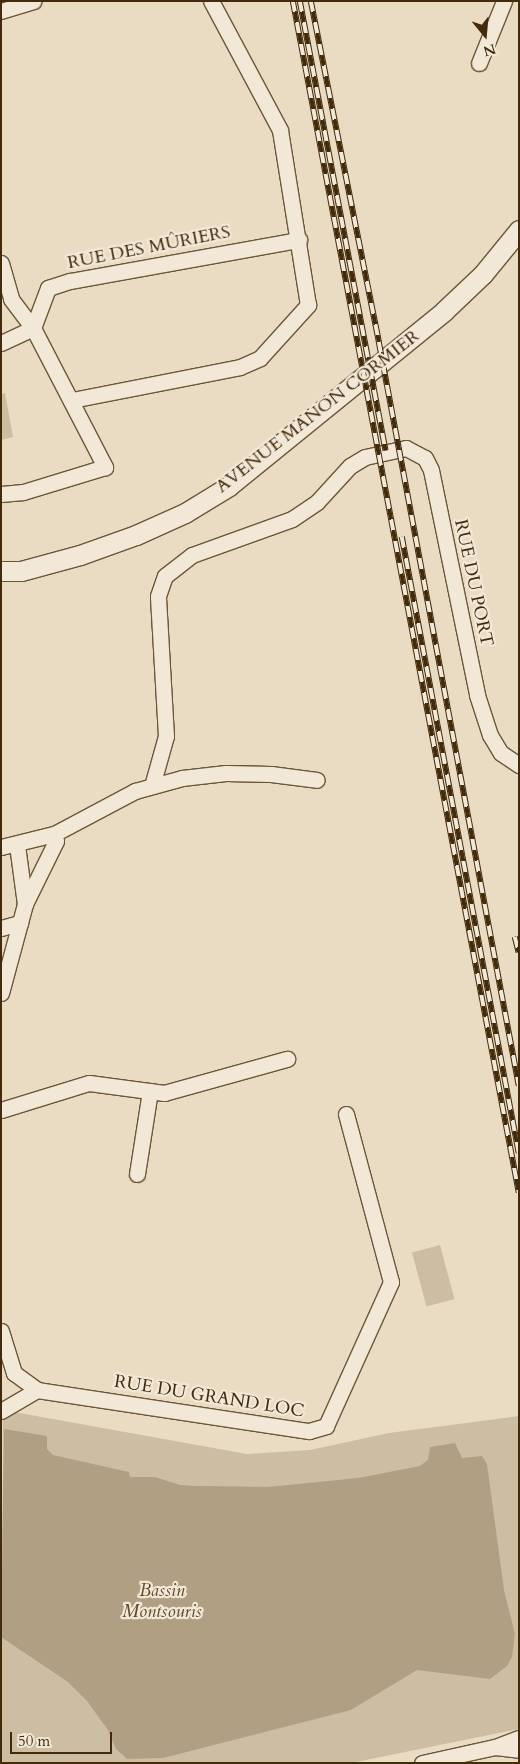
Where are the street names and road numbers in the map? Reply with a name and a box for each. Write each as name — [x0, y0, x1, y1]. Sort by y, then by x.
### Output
street label: RUE DES MÛRIERS — [66, 222, 232, 274]
street label: AVENUE MANON CORMIER — [212, 326, 424, 498]
street label: RUE DU PORT — [449, 518, 497, 648]
street label: RUE DU GRAND LOC — [113, 1371, 305, 1423]

